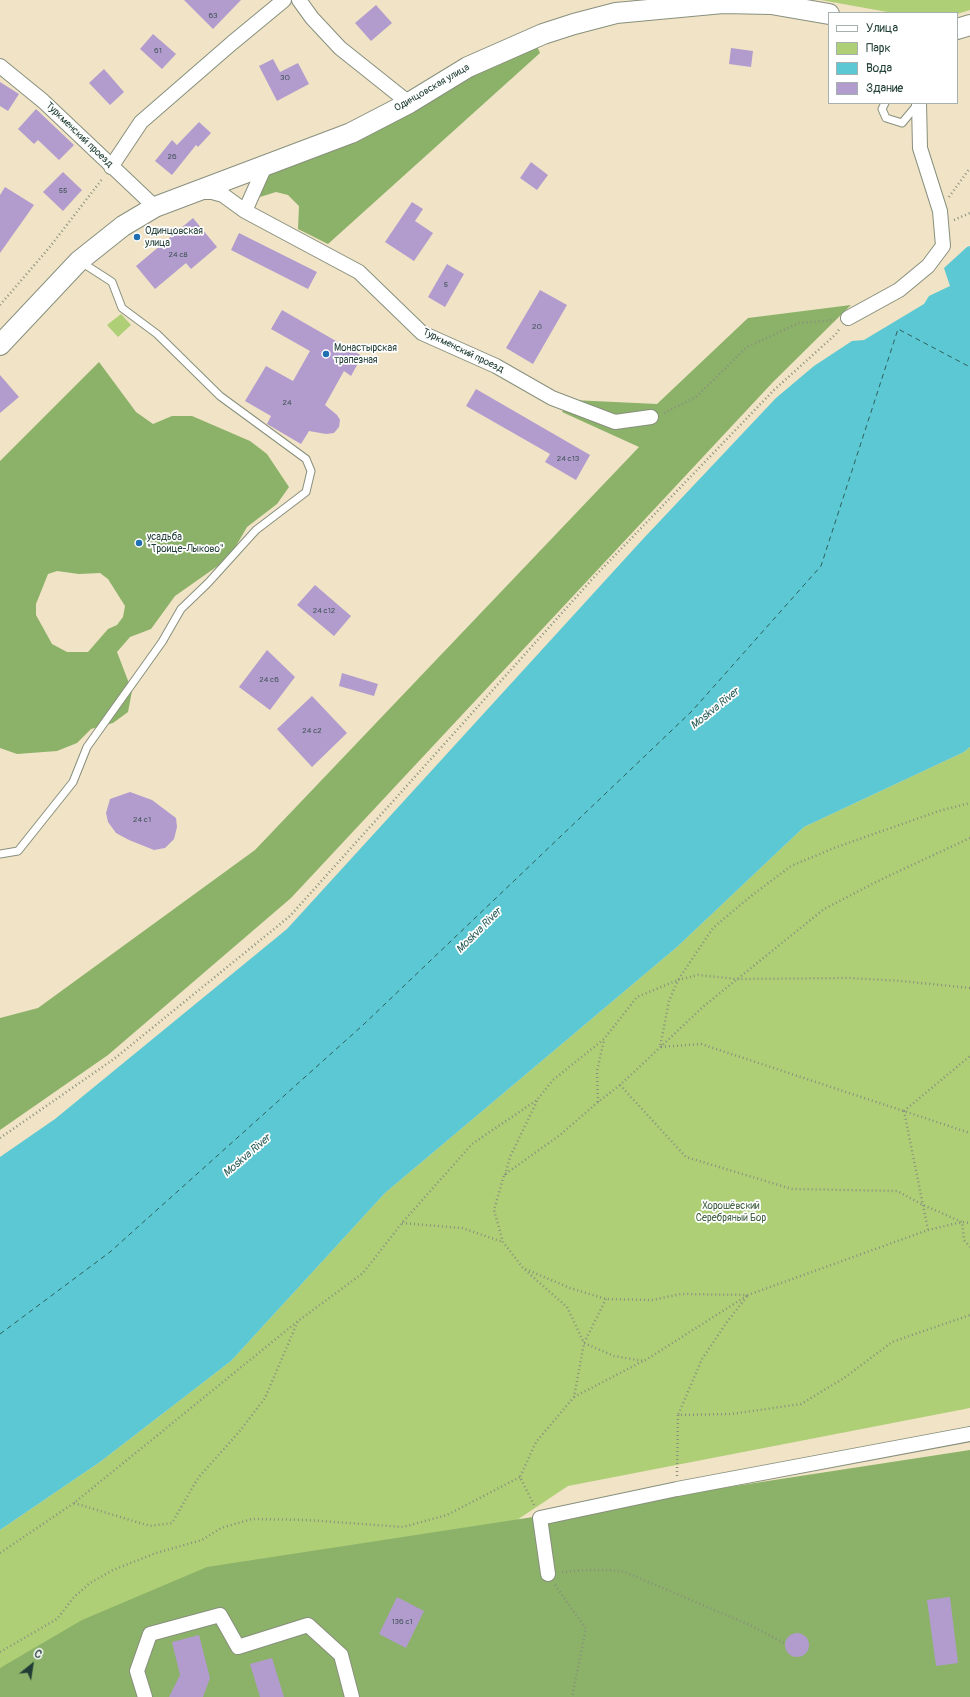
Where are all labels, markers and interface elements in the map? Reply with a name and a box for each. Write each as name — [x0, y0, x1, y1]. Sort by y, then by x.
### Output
house number: 63 — [208, 11, 218, 21]
legend — [828, 12, 958, 104]
text: Улица — [866, 21, 898, 36]
text: Парк — [866, 41, 891, 56]
house number: 61 — [154, 46, 162, 56]
text: Вода — [866, 61, 892, 76]
street label: Одинцовская улица — [392, 62, 472, 114]
house number: 30 — [280, 73, 290, 83]
text: Здание — [866, 81, 903, 96]
street label: Туркменский проезд — [43, 100, 115, 170]
house number: 26 — [167, 152, 177, 162]
house number: 55 — [59, 186, 67, 196]
place label: Одинцовская улица — [145, 225, 203, 248]
marker: Одинцовская улица — [132, 232, 142, 242]
house number: 24 с8 — [169, 250, 187, 260]
house number: 5 — [444, 280, 448, 290]
house number: 20 — [532, 322, 542, 332]
street label: Туркменский проезд — [420, 326, 506, 376]
place label: Монастырская трапезная — [334, 342, 397, 366]
marker: Монастырская трапезная — [321, 349, 331, 359]
house number: 24 — [282, 398, 292, 408]
house number: 24 с13 — [557, 454, 579, 464]
place label: усадьба "Троице-Лыково" — [147, 531, 224, 554]
marker: усадьба "Троице-Лыково" — [134, 538, 144, 548]
house number: 24 с12 — [313, 606, 335, 616]
house number: 24 с6 — [259, 675, 279, 685]
water label: Moskva River — [688, 685, 742, 733]
house number: 24 с2 — [302, 726, 322, 736]
house number: 24 с1 — [133, 815, 151, 825]
water label: Moskva River — [454, 906, 504, 956]
water label: Moskva River — [221, 1132, 273, 1180]
park label: Хорошёвский Серебряный Бор — [696, 1200, 766, 1224]
house number: 136 с1 — [391, 1617, 413, 1627]
north arrow — [12, 1645, 52, 1685]
text: С — [32, 1647, 44, 1661]

